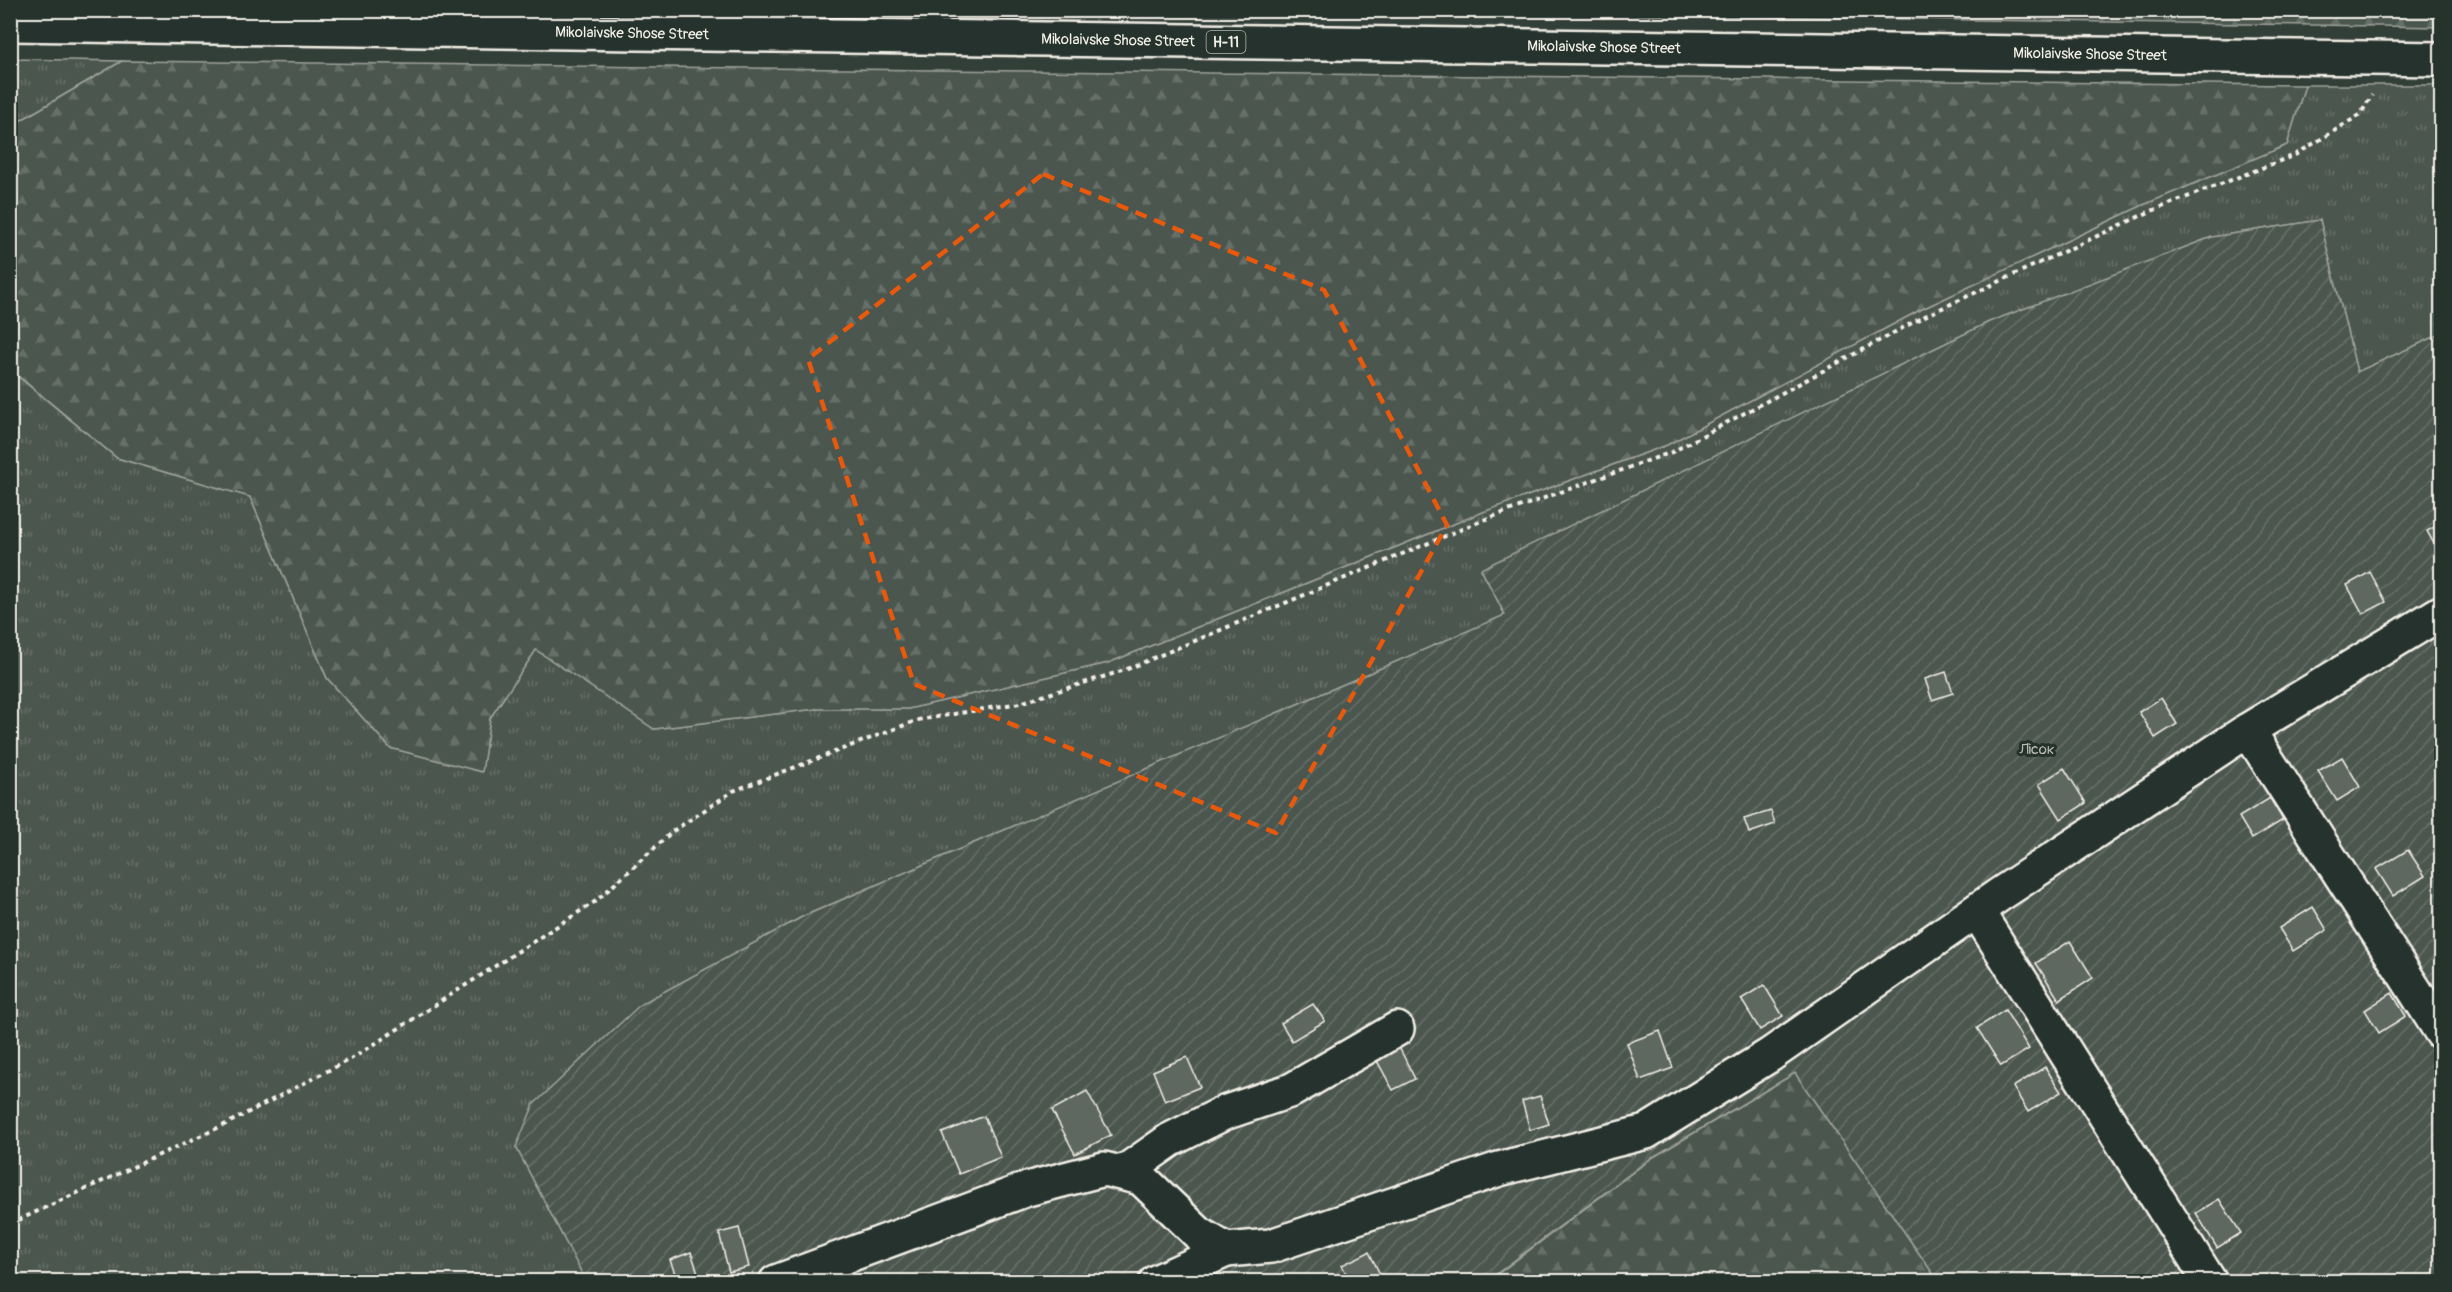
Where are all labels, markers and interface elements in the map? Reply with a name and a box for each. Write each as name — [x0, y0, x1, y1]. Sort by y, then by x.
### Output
street label: Mikolaivske Shose Street — [555, 23, 710, 44]
street label: Mikolaivske Shose Street — [1041, 30, 1196, 51]
road number: Н-11 — [1206, 31, 1246, 53]
street label: Mikolaivske Shose Street — [1527, 37, 1682, 58]
street label: Mikolaivske Shose Street — [2013, 44, 2168, 65]
park label: Лісок — [2018, 740, 2055, 759]

